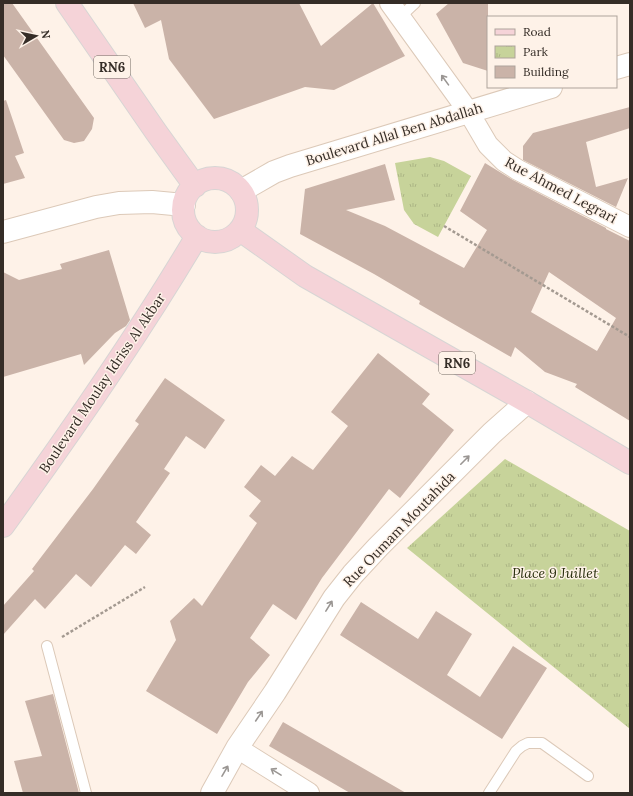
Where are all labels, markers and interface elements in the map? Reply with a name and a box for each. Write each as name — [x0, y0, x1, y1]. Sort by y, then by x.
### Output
north arrow — [16, 16, 56, 56]
legend — [487, 16, 617, 88]
text: Road — [523, 24, 551, 39]
text: N — [38, 29, 54, 40]
text: Park — [523, 44, 549, 59]
road number: RN6 — [94, 56, 130, 78]
text: Building — [523, 64, 569, 79]
one-way arrow — [441, 74, 449, 85]
street label: Boulevard Allal Ben Abdallah — [303, 98, 485, 170]
street label: Rue Ahmed Legrari — [502, 153, 620, 227]
street label: Boulevard Moulay Idriss Al Akbar — [35, 290, 169, 476]
road number: RN6 — [439, 352, 475, 374]
one-way arrow — [460, 455, 470, 465]
street label: Rue Oumam Moutahida — [339, 467, 459, 591]
park label: Place 9 Juillet — [512, 564, 599, 582]
one-way arrow — [325, 600, 333, 612]
one-way arrow — [255, 711, 263, 722]
one-way arrow — [221, 765, 229, 777]
one-way arrow — [270, 768, 282, 776]

